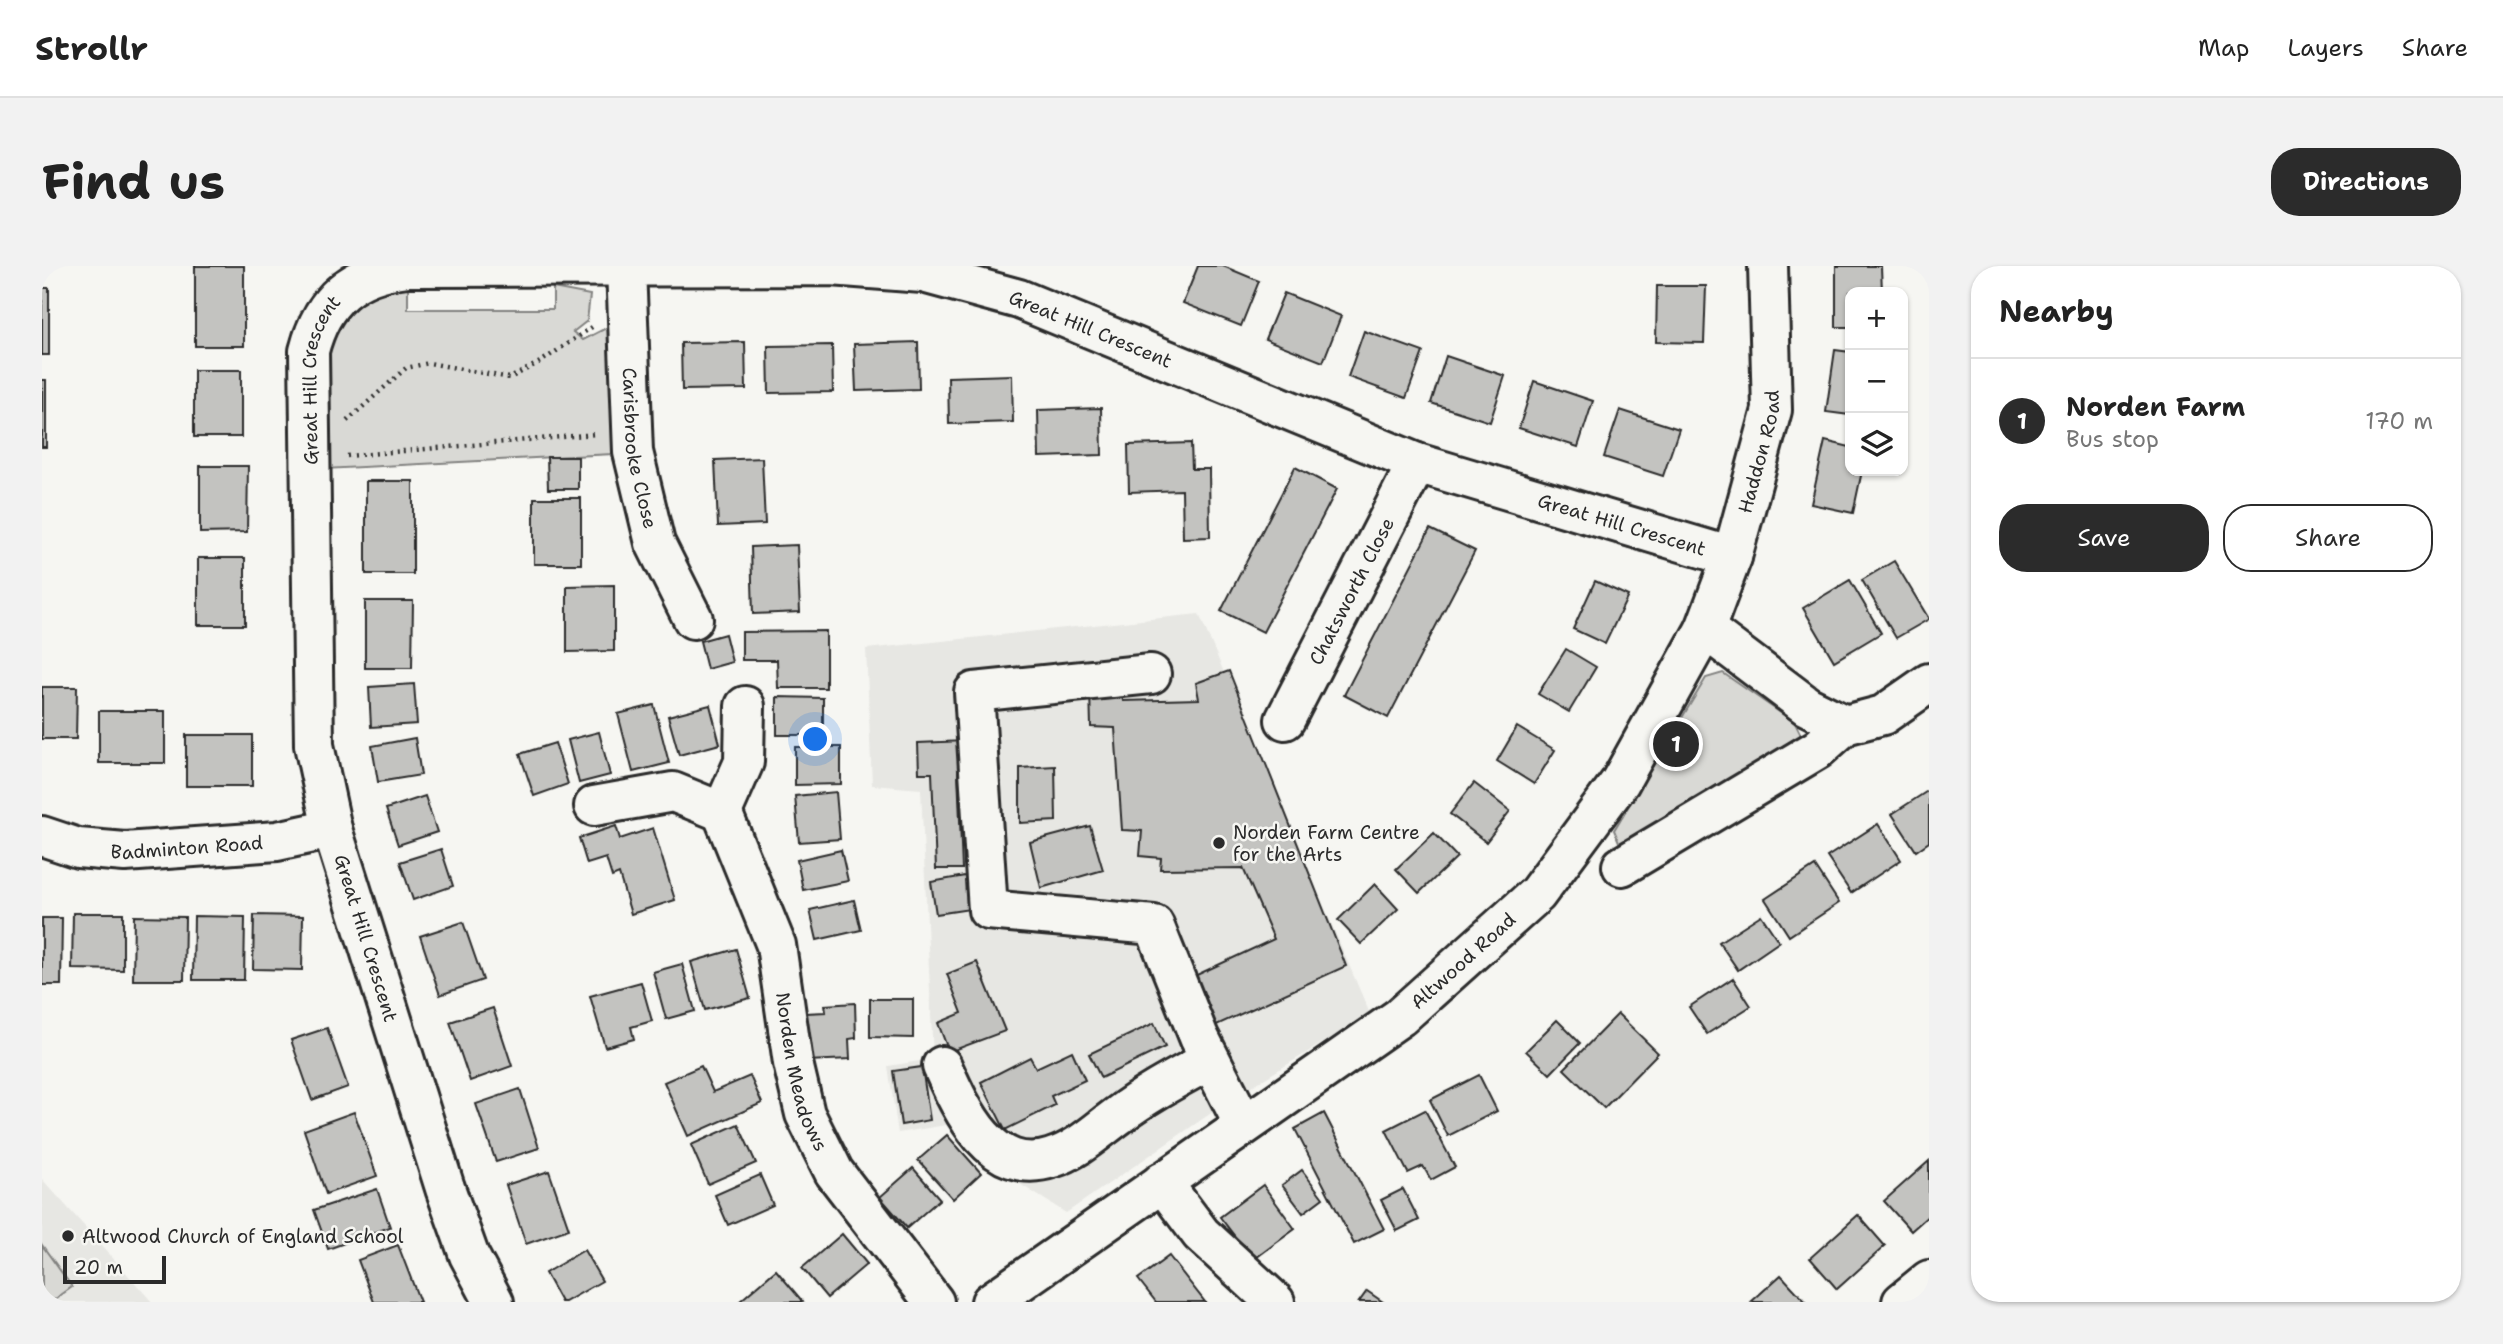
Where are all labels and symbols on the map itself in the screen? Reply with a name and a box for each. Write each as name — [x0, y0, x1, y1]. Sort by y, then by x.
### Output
street label: Great Hill Crescent — [1006, 284, 1176, 373]
street label: Great Hill Crescent — [296, 289, 346, 465]
street label: Carisbrooke Close — [617, 367, 664, 531]
street label: Haddon Road — [1732, 390, 1785, 516]
street label: Great Hill Crescent — [1535, 487, 1709, 561]
street label: Chatsworth Close — [1303, 513, 1400, 669]
pin: 1 — [1653, 718, 1699, 770]
your location — [798, 722, 832, 756]
place label: Norden Farm Centre for the Arts — [1233, 820, 1420, 867]
street label: Badminton Road — [110, 830, 264, 865]
marker: Norden Farm Centre for the Arts — [1211, 835, 1227, 851]
street label: Great Hill Crescent — [329, 851, 403, 1025]
street label: Altwood Road — [1405, 907, 1521, 1014]
street label: Norden Meadows — [770, 990, 834, 1155]
place label: Altwood Church of England School — [82, 1224, 404, 1249]
marker: Altwood Church of England School — [60, 1228, 76, 1244]
scale bar — [63, 1253, 166, 1285]

